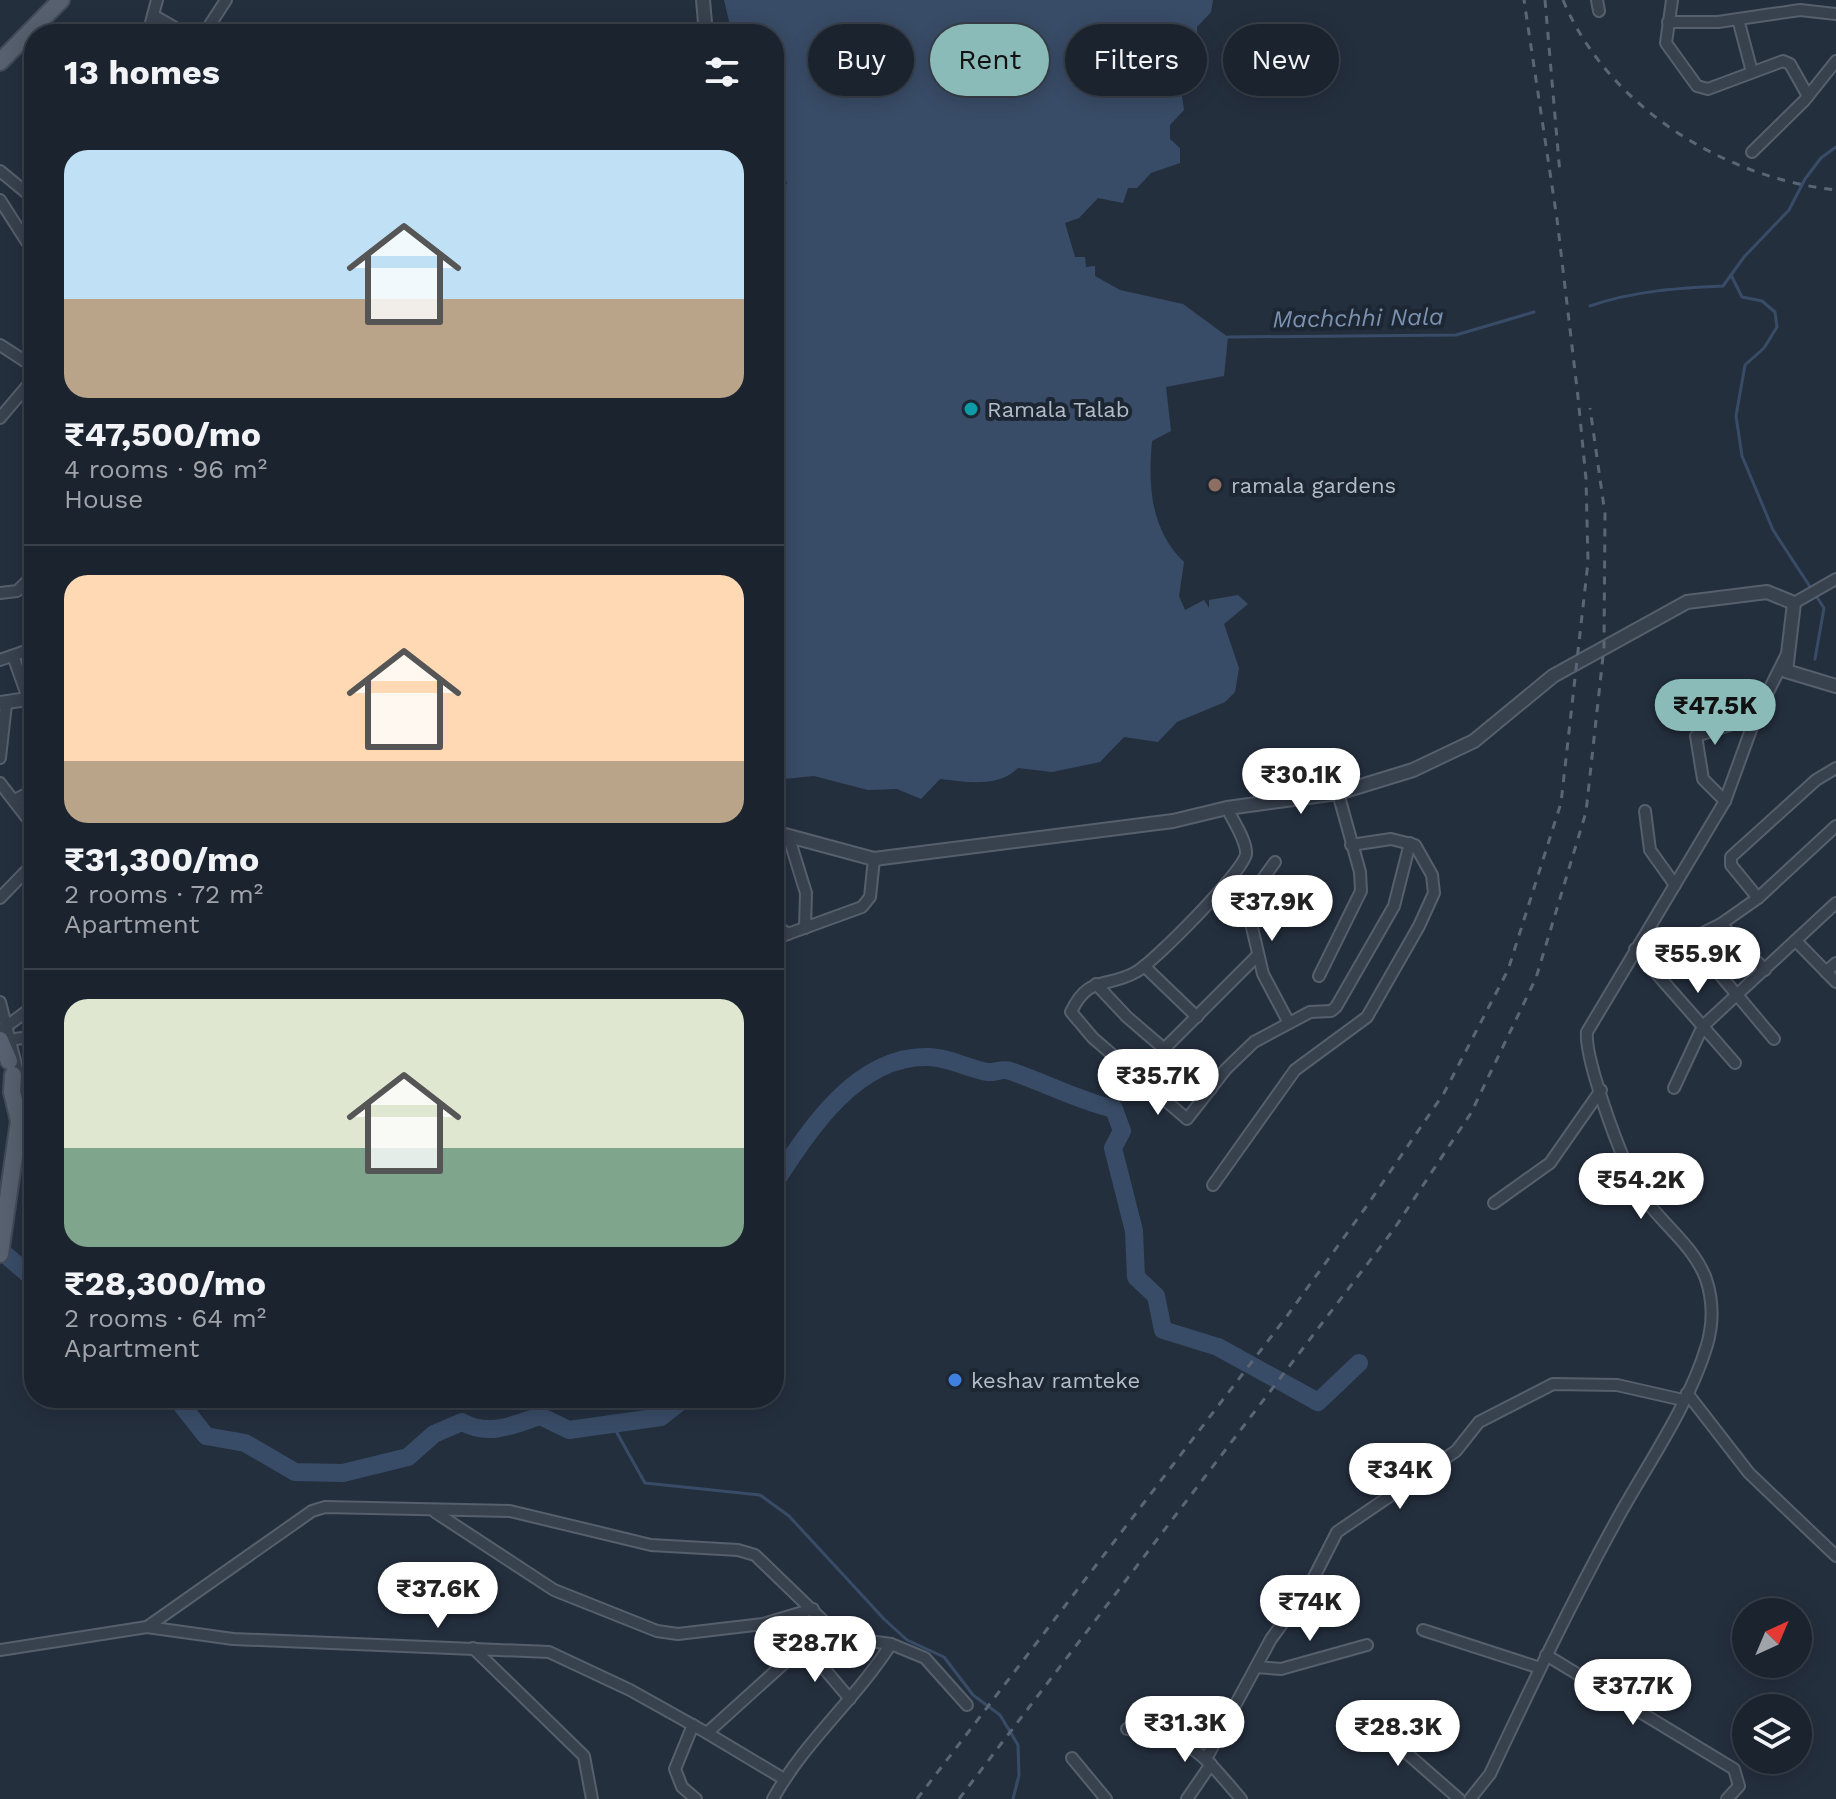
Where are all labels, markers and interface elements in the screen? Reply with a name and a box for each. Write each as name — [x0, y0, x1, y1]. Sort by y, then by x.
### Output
chip: Buy — [808, 24, 914, 96]
chip: Rent — [930, 24, 1049, 96]
chip: Filters — [1065, 24, 1207, 96]
chip: New — [1223, 24, 1339, 96]
icon: filters — [700, 50, 744, 94]
text: 13 homes — [64, 52, 220, 92]
icon: home — [332, 202, 476, 346]
water label: Machchhi Nala — [1272, 303, 1444, 333]
place label: Ramala Talab — [987, 397, 1130, 422]
marker: Ramala Talab — [962, 400, 980, 418]
text: ₹47,500/mo — [64, 414, 261, 454]
text: 4 rooms · 96 m² — [64, 454, 267, 484]
place label: ramala gardens — [1231, 473, 1396, 498]
marker: ramala gardens — [1206, 476, 1224, 494]
text: House — [64, 484, 143, 514]
icon: home — [332, 627, 476, 771]
pin: ₹47.5K — [1650, 679, 1780, 747]
text: ₹47.5K — [1673, 690, 1757, 720]
pin: ₹30.1K — [1236, 748, 1366, 816]
text: ₹30.1K — [1260, 759, 1342, 789]
text: ₹31,300/mo — [64, 839, 259, 879]
pin: ₹37.9K — [1207, 875, 1337, 943]
text: 2 rooms · 72 m² — [64, 879, 263, 909]
text: ₹37.9K — [1230, 886, 1314, 916]
text: Apartment — [64, 909, 200, 939]
pin: ₹55.9K — [1633, 927, 1763, 995]
text: ₹55.9K — [1654, 938, 1742, 968]
pin: ₹35.7K — [1093, 1049, 1223, 1117]
icon: home — [332, 1051, 476, 1195]
text: ₹35.7K — [1116, 1060, 1200, 1090]
pin: ₹54.2K — [1576, 1153, 1706, 1221]
text: ₹54.2K — [1597, 1164, 1685, 1194]
text: ₹28,300/mo — [64, 1263, 266, 1303]
text: 2 rooms · 64 m² — [64, 1303, 266, 1333]
text: Apartment — [64, 1333, 200, 1363]
place label: keshav ramteke — [971, 1368, 1140, 1393]
marker: keshav ramteke — [946, 1371, 964, 1389]
pin: ₹34K — [1353, 1443, 1447, 1511]
text: ₹34K — [1367, 1454, 1433, 1484]
pin: ₹37.6K — [373, 1562, 503, 1630]
text: ₹37.6K — [396, 1573, 480, 1603]
pin: ₹74K — [1263, 1575, 1357, 1643]
text: ₹74K — [1278, 1586, 1342, 1616]
north arrow — [1732, 1598, 1812, 1678]
map controls — [1732, 1598, 1812, 1774]
pin: ₹28.7K — [750, 1616, 880, 1684]
text: ₹28.7K — [772, 1627, 858, 1657]
pin: ₹37.7K — [1568, 1659, 1698, 1727]
text: ₹37.7K — [1592, 1670, 1674, 1700]
button: layers — [1732, 1694, 1812, 1774]
pin: ₹31.3K — [1120, 1696, 1250, 1764]
pin: ₹28.3K — [1333, 1700, 1463, 1768]
text: ₹31.3K — [1143, 1707, 1227, 1737]
text: ₹28.3K — [1354, 1711, 1442, 1741]

